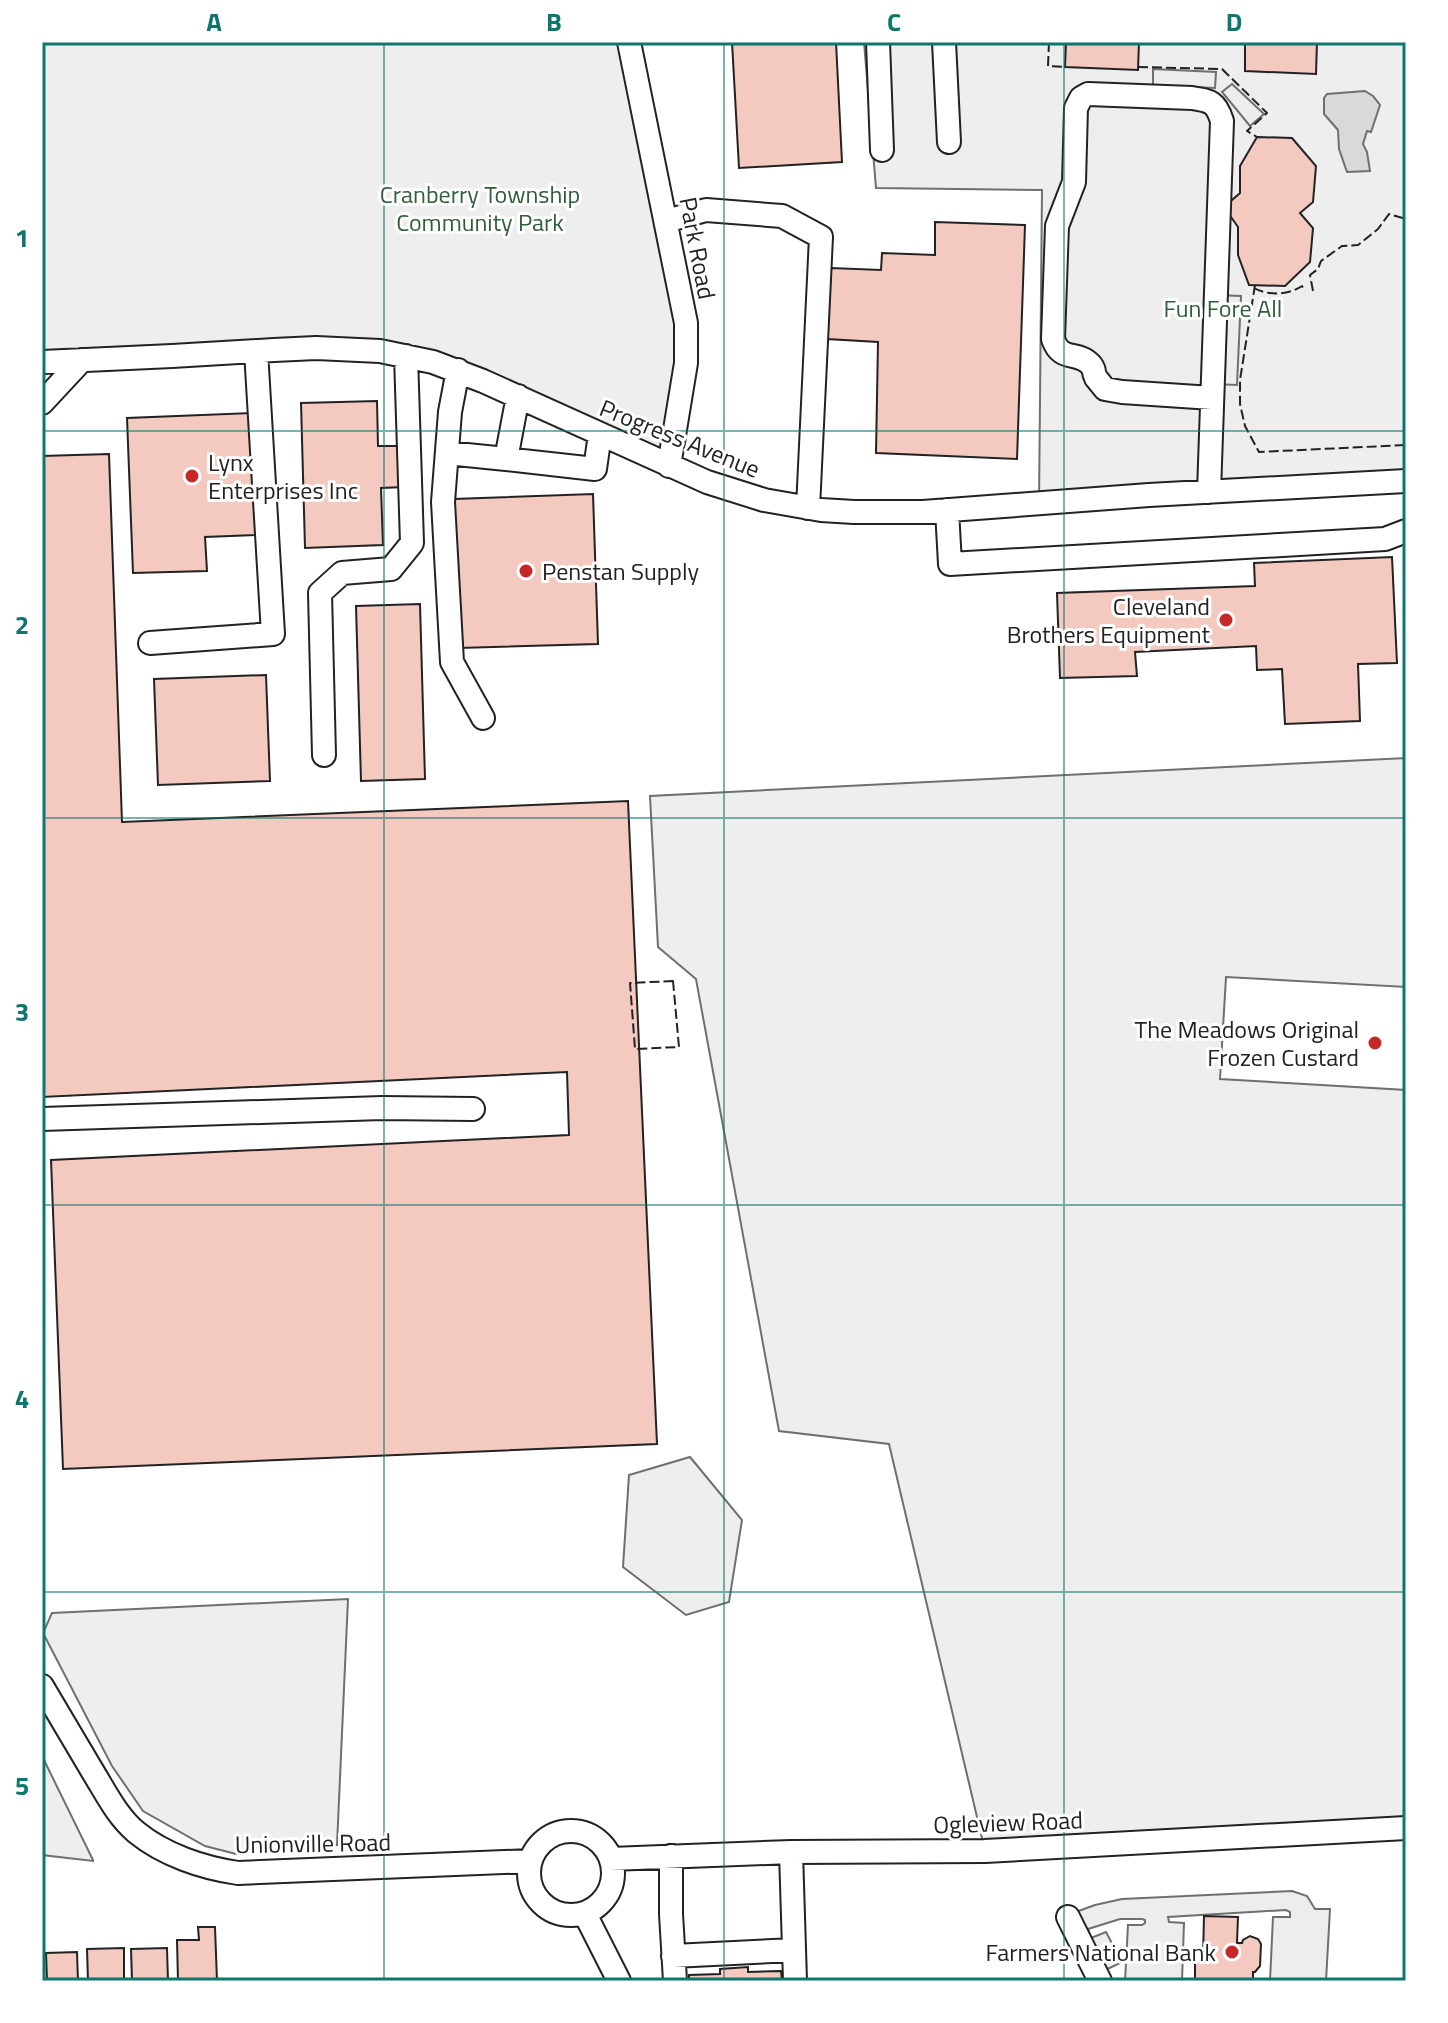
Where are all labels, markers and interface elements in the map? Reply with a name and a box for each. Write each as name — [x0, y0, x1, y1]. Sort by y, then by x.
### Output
text: A — [206, 2, 222, 41]
text: B — [546, 2, 562, 41]
text: C — [887, 2, 901, 41]
text: D — [1226, 2, 1242, 41]
park label: Cranberry Township Community Park — [380, 176, 580, 240]
street label: Park Road — [670, 194, 726, 302]
text: 1 — [15, 218, 29, 257]
park label: Fun Fore All — [1164, 290, 1282, 326]
street label: Progress Avenue — [594, 389, 766, 487]
place label: Lynx Enterprises Inc — [208, 444, 358, 508]
marker: Lynx Enterprises Inc — [183, 467, 201, 485]
place label: Penstan Supply — [542, 553, 700, 589]
marker: Penstan Supply — [517, 562, 535, 580]
place label: Cleveland Brothers Equipment — [1007, 588, 1211, 652]
text: 2 — [15, 605, 29, 644]
marker: Cleveland Brothers Equipment — [1217, 611, 1235, 629]
text: 3 — [15, 992, 29, 1031]
place label: The Meadows Original Frozen Custard — [1135, 1011, 1359, 1075]
marker: The Meadows Original Frozen Custard — [1366, 1034, 1384, 1052]
text: 4 — [15, 1379, 29, 1418]
text: 5 — [15, 1766, 29, 1805]
street label: Ogleview Road — [932, 1801, 1084, 1843]
street label: Unionville Road — [235, 1824, 391, 1862]
place label: Farmers National Bank — [985, 1934, 1216, 1970]
marker: Farmers National Bank — [1223, 1943, 1241, 1961]

